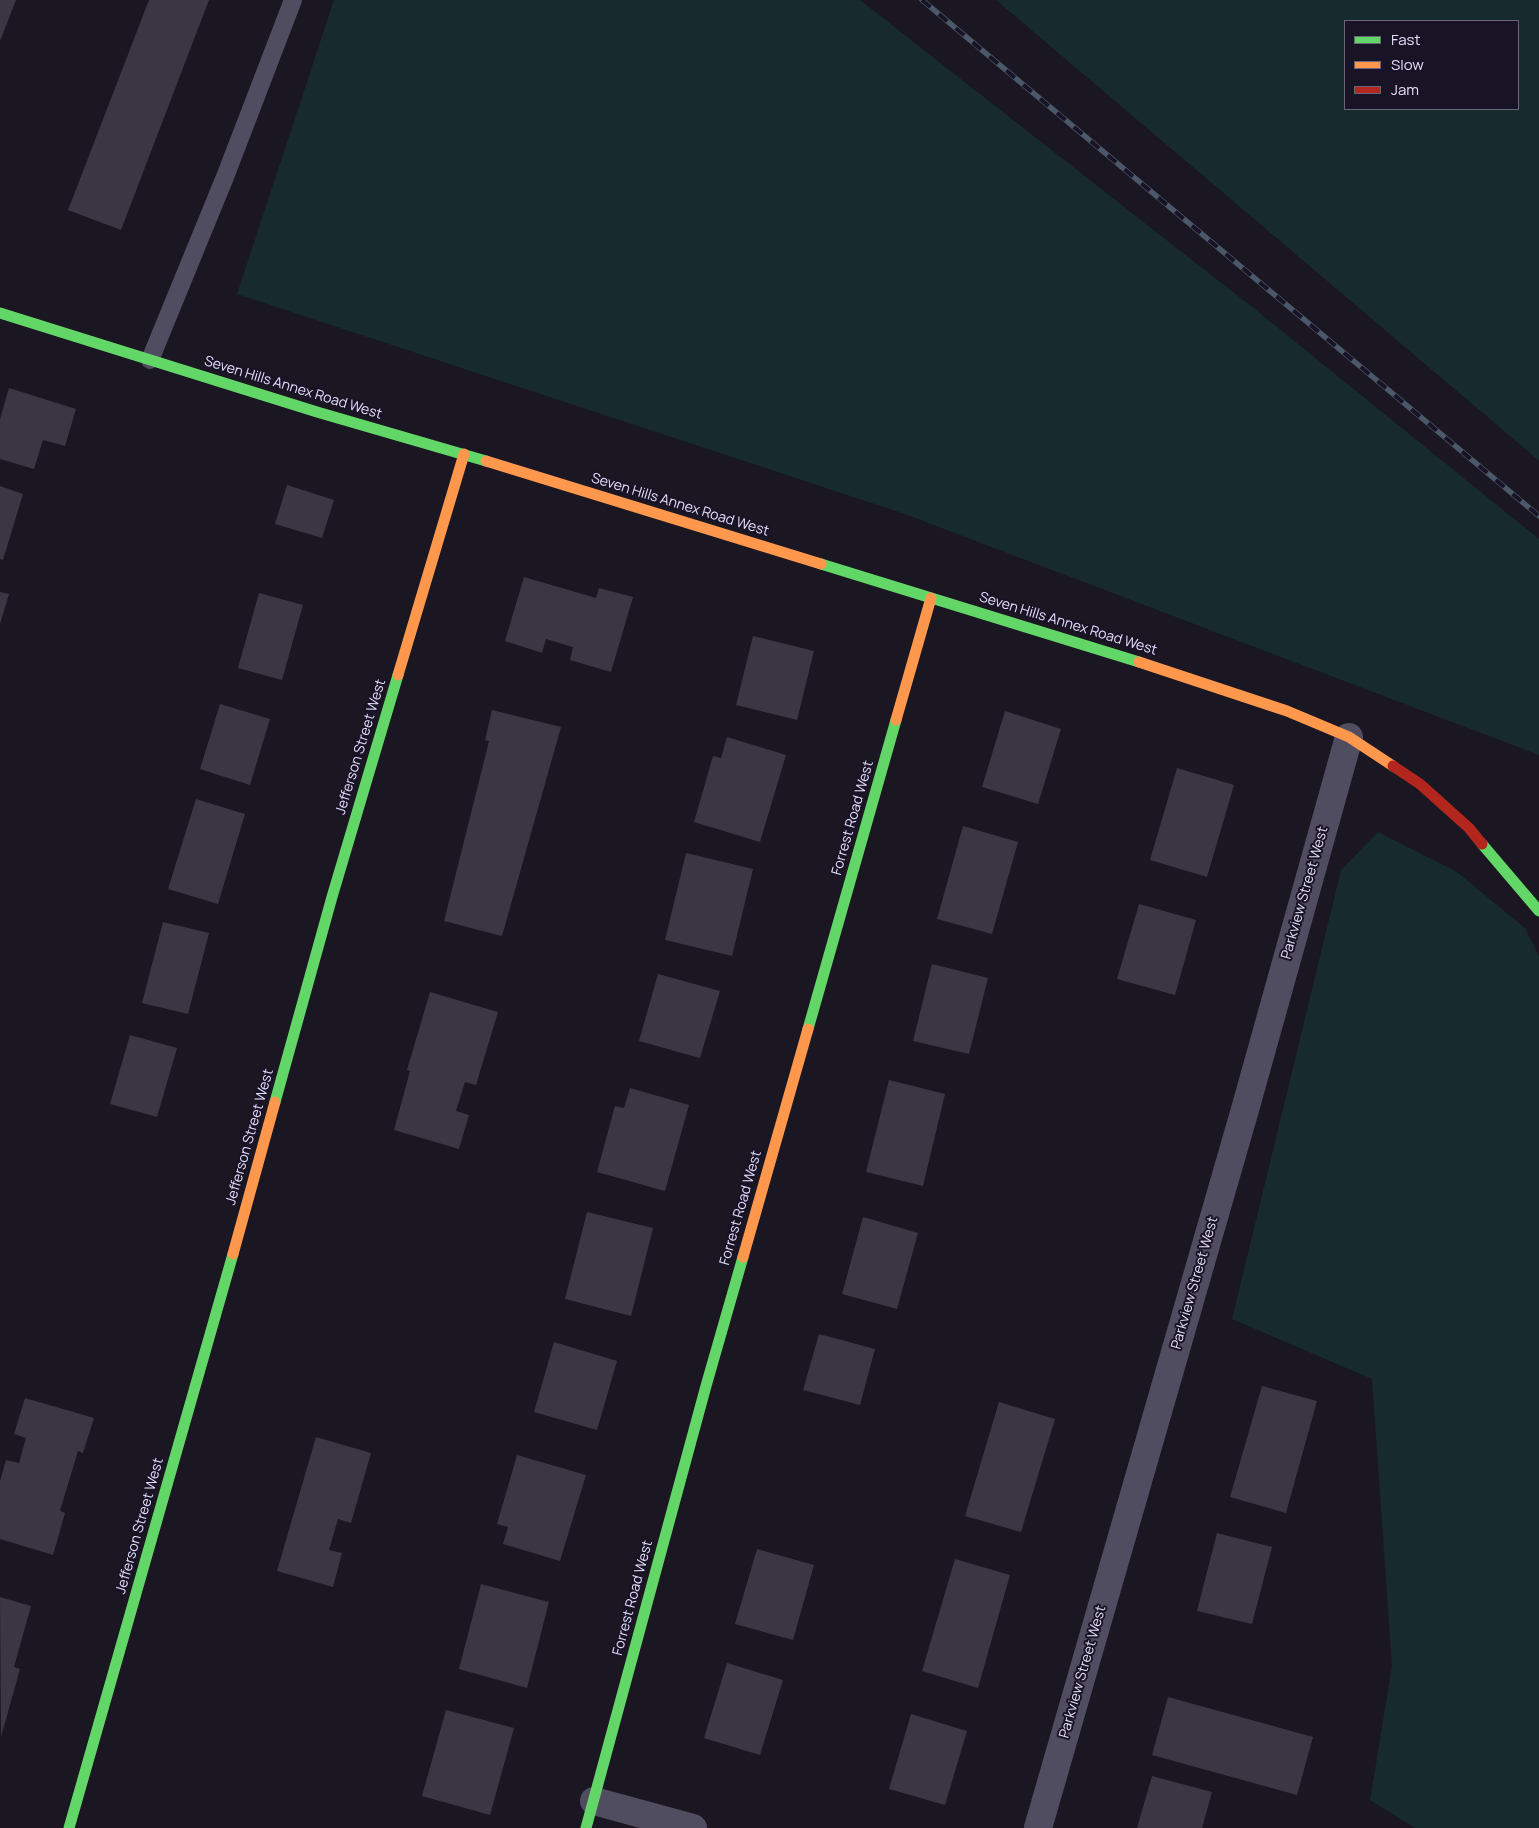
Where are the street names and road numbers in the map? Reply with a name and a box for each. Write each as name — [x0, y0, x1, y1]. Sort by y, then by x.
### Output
street label: Seven Hills Annex Road West — [202, 353, 384, 423]
street label: Seven Hills Annex Road West — [589, 470, 771, 540]
street label: Seven Hills Annex Road West — [977, 589, 1159, 659]
street label: Jefferson Street West — [332, 677, 390, 817]
street label: Forrest Road West — [829, 759, 877, 877]
street label: Parkview Street West — [1278, 825, 1332, 961]
street label: Jefferson Street West — [223, 1067, 277, 1207]
street label: Forrest Road West — [717, 1149, 765, 1267]
street label: Parkview Street West — [1168, 1215, 1222, 1351]
street label: Jefferson Street West — [113, 1456, 167, 1596]
street label: Forrest Road West — [610, 1539, 656, 1657]
street label: Parkview Street West — [1056, 1604, 1110, 1740]

